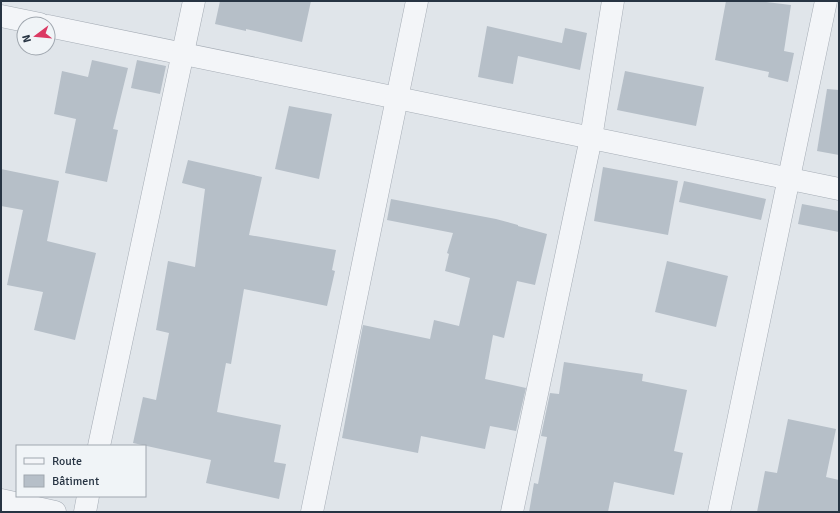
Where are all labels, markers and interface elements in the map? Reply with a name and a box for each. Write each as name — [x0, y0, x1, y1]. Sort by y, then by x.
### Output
north arrow — [16, 16, 56, 56]
text: N — [20, 33, 34, 44]
legend — [16, 445, 146, 497]
text: Route — [52, 454, 82, 469]
text: Bâtiment — [52, 474, 99, 489]

